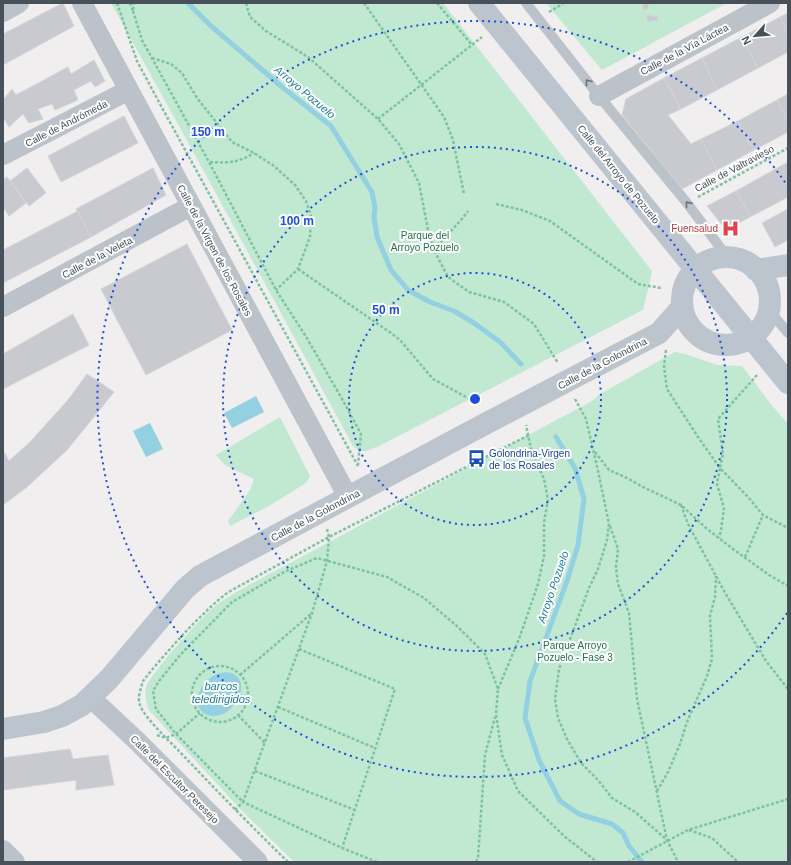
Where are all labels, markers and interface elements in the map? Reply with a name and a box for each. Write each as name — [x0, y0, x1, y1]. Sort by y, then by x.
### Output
north arrow — [735, 16, 775, 56]
street label: Calle de la Vía Láctea — [638, 21, 730, 77]
text: N — [739, 34, 753, 47]
water label: Arroyo Pozuelo — [272, 63, 338, 121]
one-way arrow — [586, 79, 593, 86]
street label: Calle de Andrómeda — [23, 98, 109, 149]
street label: Calle del Arroyo de Pozuelo — [576, 123, 662, 226]
text: 150 m — [191, 125, 225, 139]
street label: Calle de Valtravieso — [693, 143, 776, 194]
street label: Calle de la Virgen de los Rosales — [175, 183, 254, 318]
one-way arrow — [685, 202, 692, 209]
text: 100 m — [280, 214, 314, 228]
hospital icon: Fuensalud — [721, 218, 741, 238]
place label: Fuensalud — [671, 223, 718, 234]
park label: Parque del Arroyo Pozuelo — [391, 230, 460, 253]
street label: Calle de la Veleta — [60, 234, 135, 281]
text: 50 m — [372, 303, 400, 317]
street label: Calle de la Golondrina — [556, 335, 649, 392]
centre of rings — [468, 392, 482, 406]
place label: Golondrina-Virgen de los Rosales — [489, 448, 570, 471]
bus stop icon: Golondrina-Virgen de los Rosales — [466, 449, 486, 469]
street label: Calle de la Golondrina — [269, 487, 362, 544]
water label: Arroyo Pozuelo — [535, 549, 571, 625]
park label: Parque Arroyo Pozuelo - Fase 3 — [537, 640, 613, 663]
water label: barcos teledirigidos — [192, 680, 251, 705]
street label: Calle del Escultor Peresejo — [128, 733, 221, 826]

